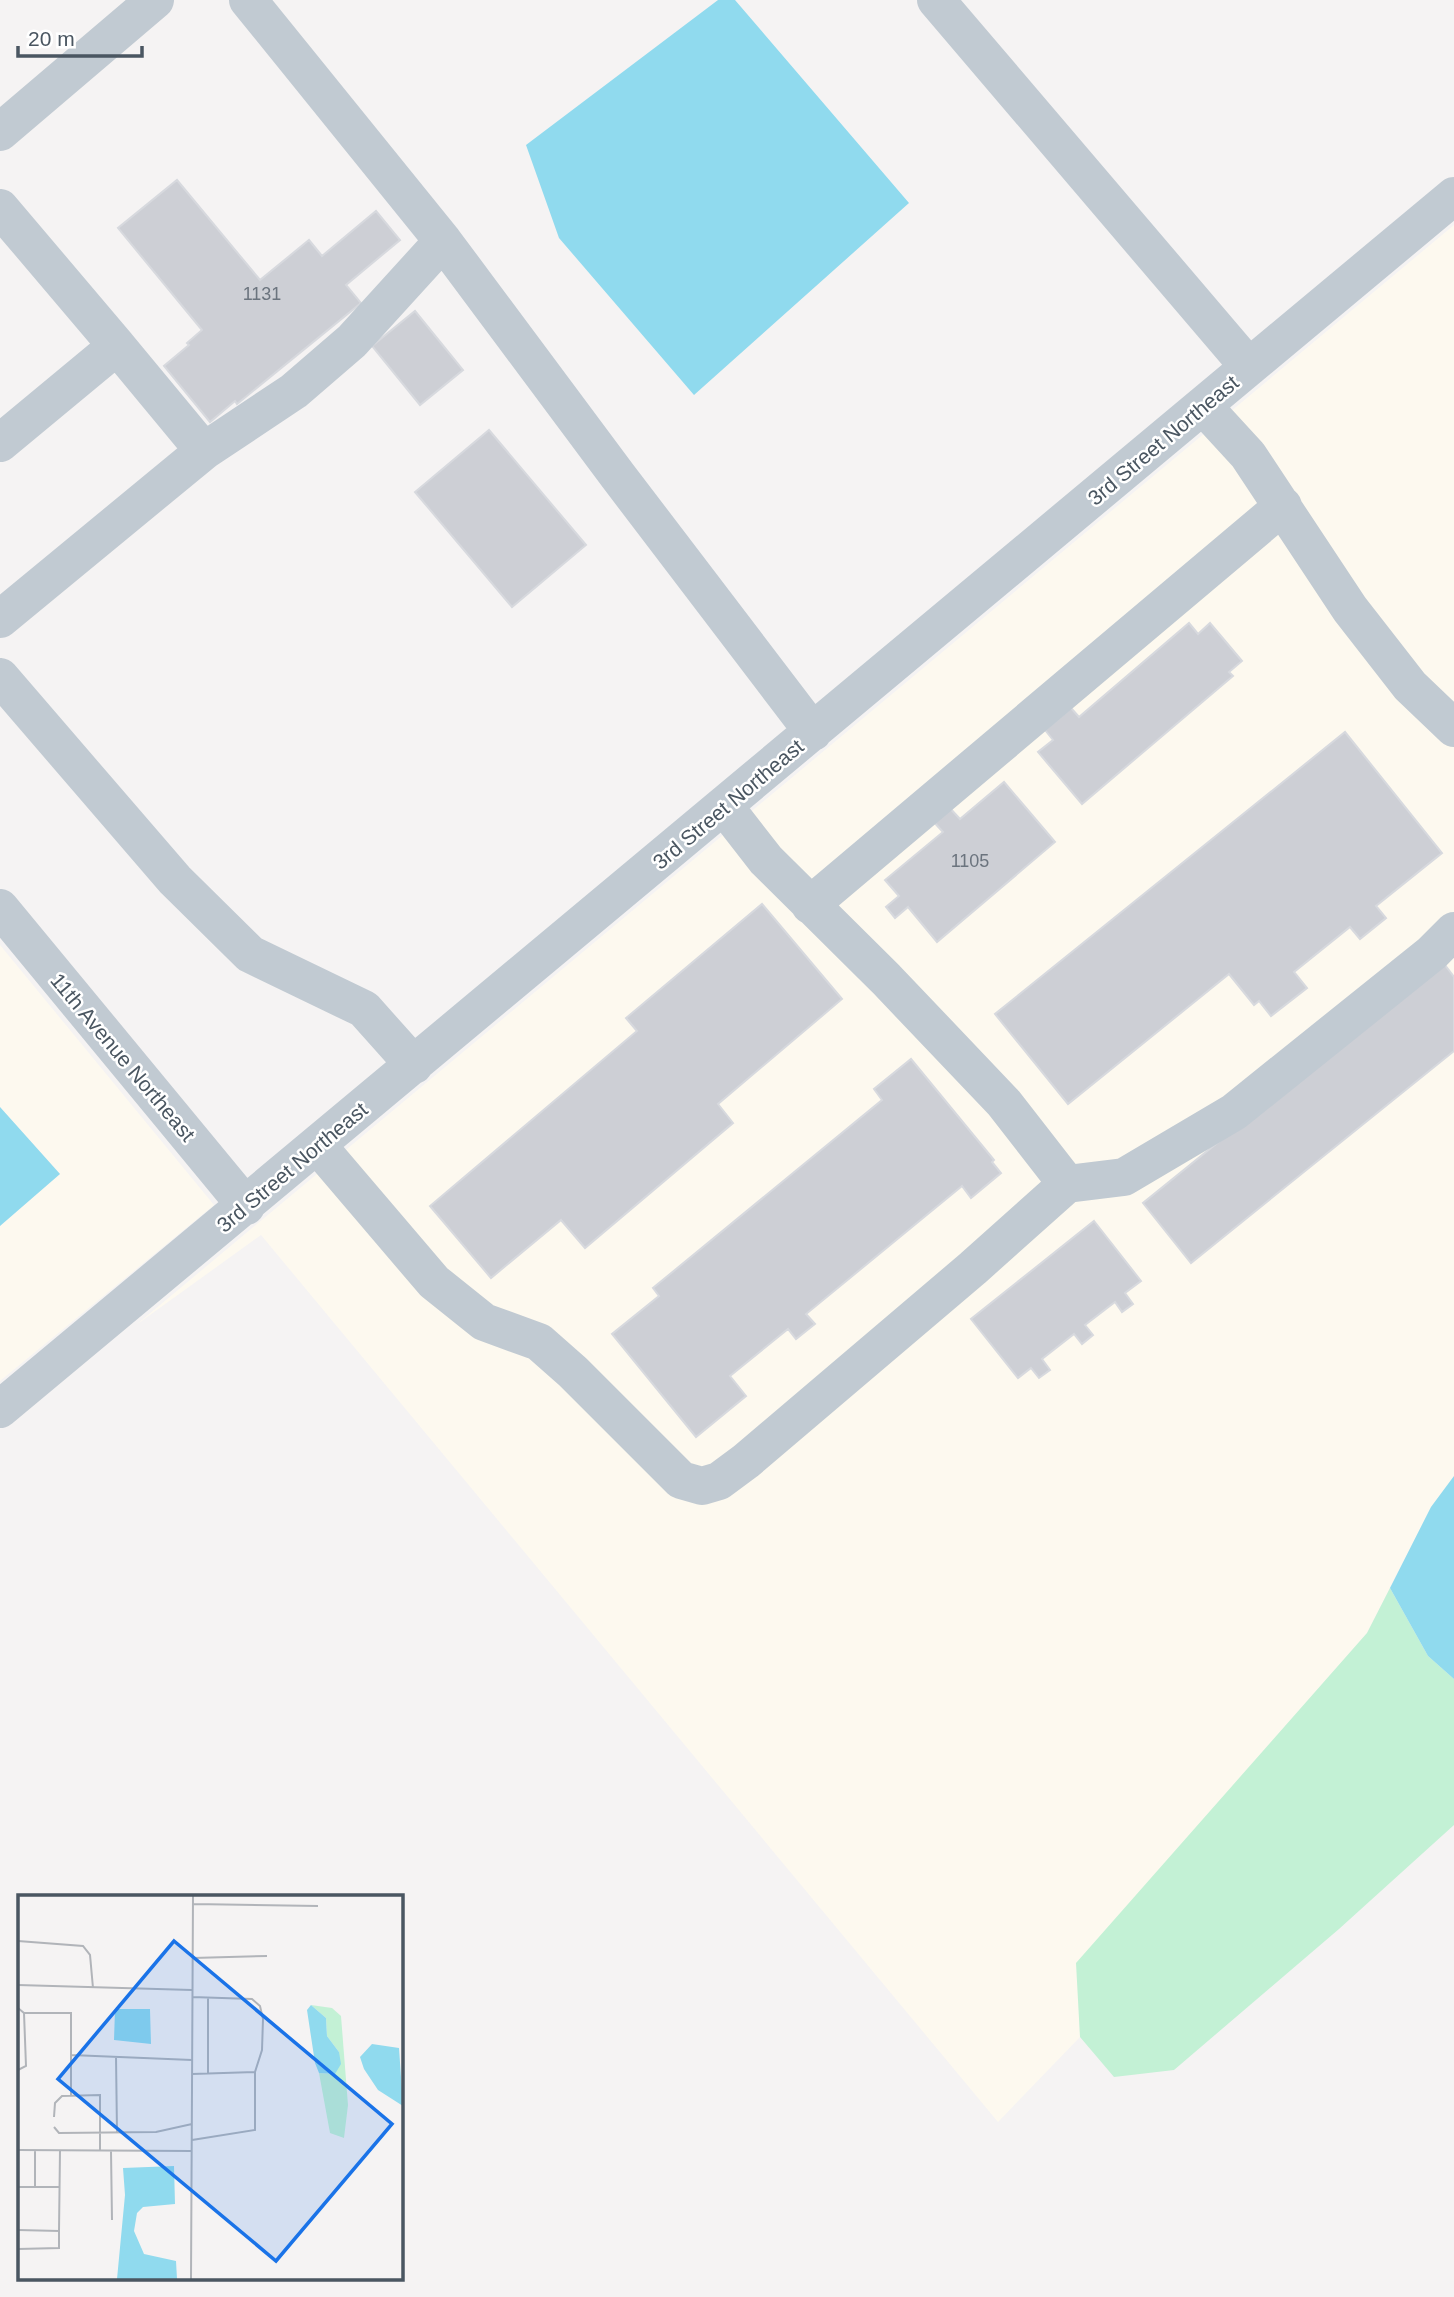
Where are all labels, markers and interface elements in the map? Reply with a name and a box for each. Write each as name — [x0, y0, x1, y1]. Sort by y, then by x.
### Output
scale bar — [18, 14, 142, 58]
text: 20 m — [28, 27, 75, 50]
house number: 1131 — [243, 284, 281, 304]
street label: 3rd Street Northeast — [1083, 370, 1243, 510]
street label: 3rd Street Northeast — [648, 734, 808, 874]
house number: 1105 — [951, 851, 989, 871]
street label: 11th Avenue Northeast — [46, 969, 200, 1146]
street label: 3rd Street Northeast — [212, 1097, 372, 1237]
inset map — [18, 1895, 402, 2280]

